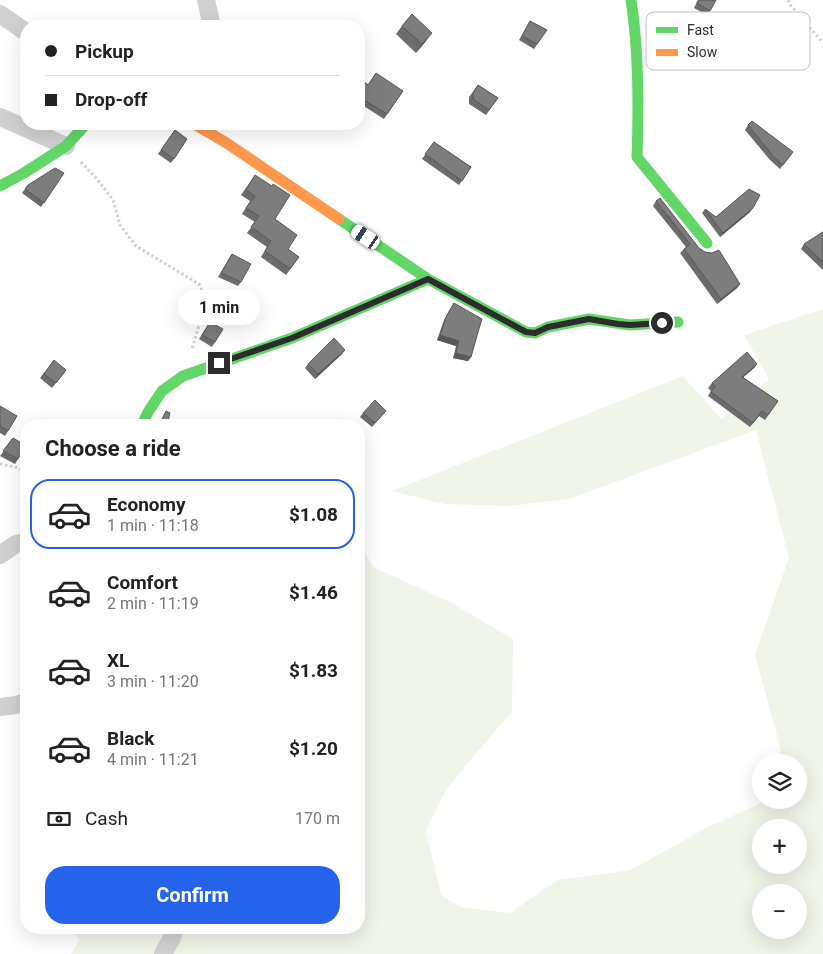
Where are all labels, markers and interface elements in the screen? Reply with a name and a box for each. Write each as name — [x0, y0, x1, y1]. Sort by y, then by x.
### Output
legend — [646, 12, 810, 70]
text: Fast — [687, 22, 714, 38]
text: Pickup — [75, 40, 134, 63]
text: Slow — [687, 44, 718, 60]
text: Drop-off — [75, 88, 147, 111]
car — [349, 222, 382, 252]
callout: 1 min — [178, 290, 260, 326]
text: 1 min — [199, 298, 239, 317]
route start — [651, 312, 673, 334]
route end — [208, 352, 230, 374]
text: Choose a ride — [45, 436, 181, 461]
icon: car — [47, 492, 92, 537]
text: Economy — [107, 493, 186, 516]
text: $1.08 — [289, 503, 338, 526]
text: 1 min · 11:18 — [107, 516, 199, 535]
icon: car — [47, 570, 92, 615]
text: Comfort — [107, 571, 178, 594]
text: $1.46 — [289, 581, 338, 604]
text: 2 min · 11:19 — [107, 594, 199, 613]
icon: car — [47, 648, 92, 693]
text: XL — [107, 649, 129, 672]
text: $1.83 — [289, 659, 338, 682]
text: 3 min · 11:20 — [107, 672, 199, 691]
icon: car — [47, 726, 92, 771]
text: Black — [107, 727, 154, 750]
text: $1.20 — [289, 737, 338, 760]
text: 4 min · 11:21 — [107, 750, 199, 769]
map controls — [752, 754, 807, 939]
button: layers — [752, 754, 807, 809]
icon: cash — [45, 805, 73, 833]
text: Cash — [85, 807, 128, 830]
text: 170 m — [295, 809, 340, 828]
button: + — [752, 819, 807, 874]
button: Confirm — [45, 866, 340, 924]
button: − — [752, 884, 807, 939]

